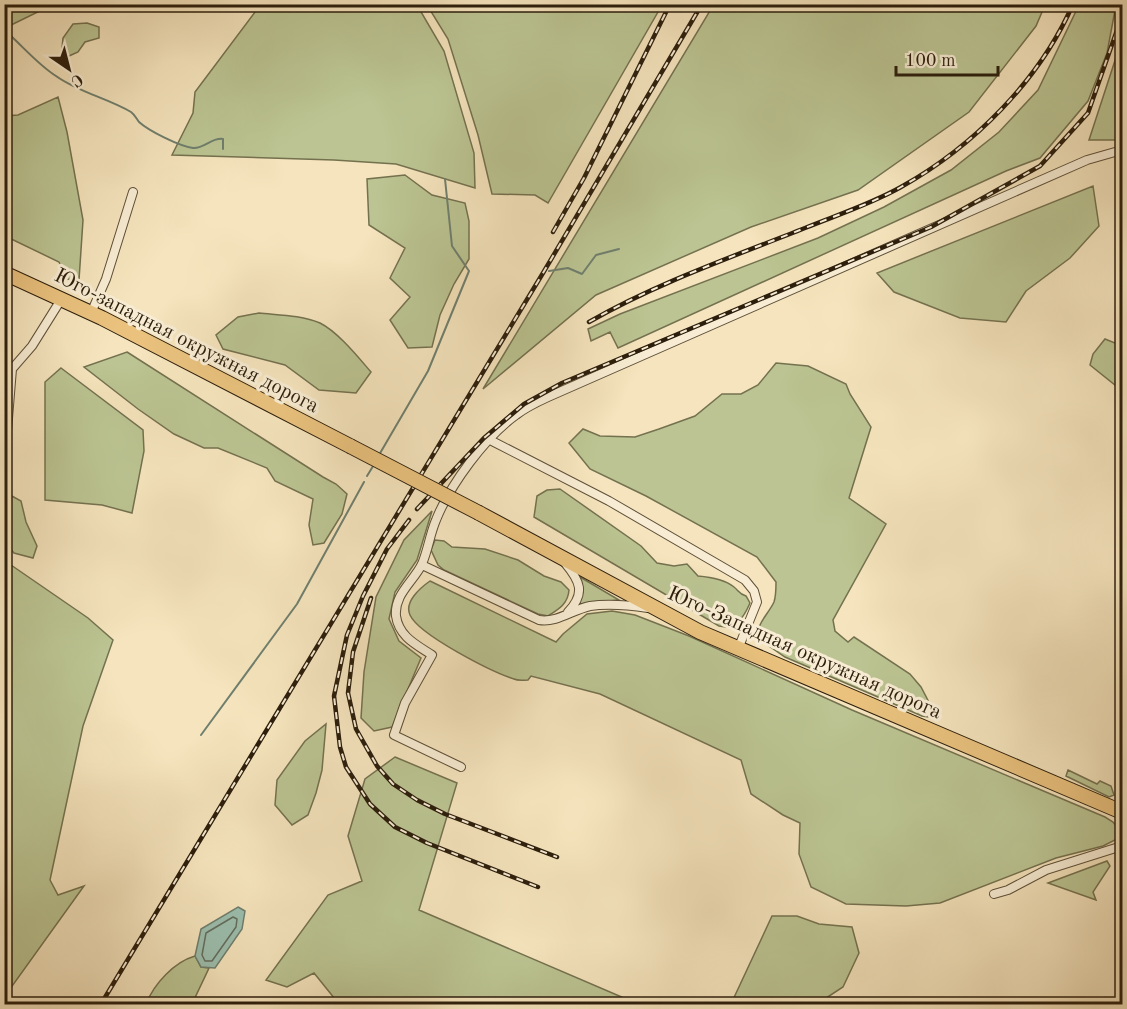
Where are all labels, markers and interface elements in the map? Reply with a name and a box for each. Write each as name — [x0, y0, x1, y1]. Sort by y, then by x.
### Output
north arrow — [39, 39, 99, 99]
scale bar — [896, 39, 998, 77]
text: 100 m — [905, 52, 956, 70]
text: С — [68, 70, 85, 89]
street label: Юго-западная окружная дорога — [51, 265, 322, 417]
street label: Юго-Западная окружная дорога — [664, 583, 945, 724]

